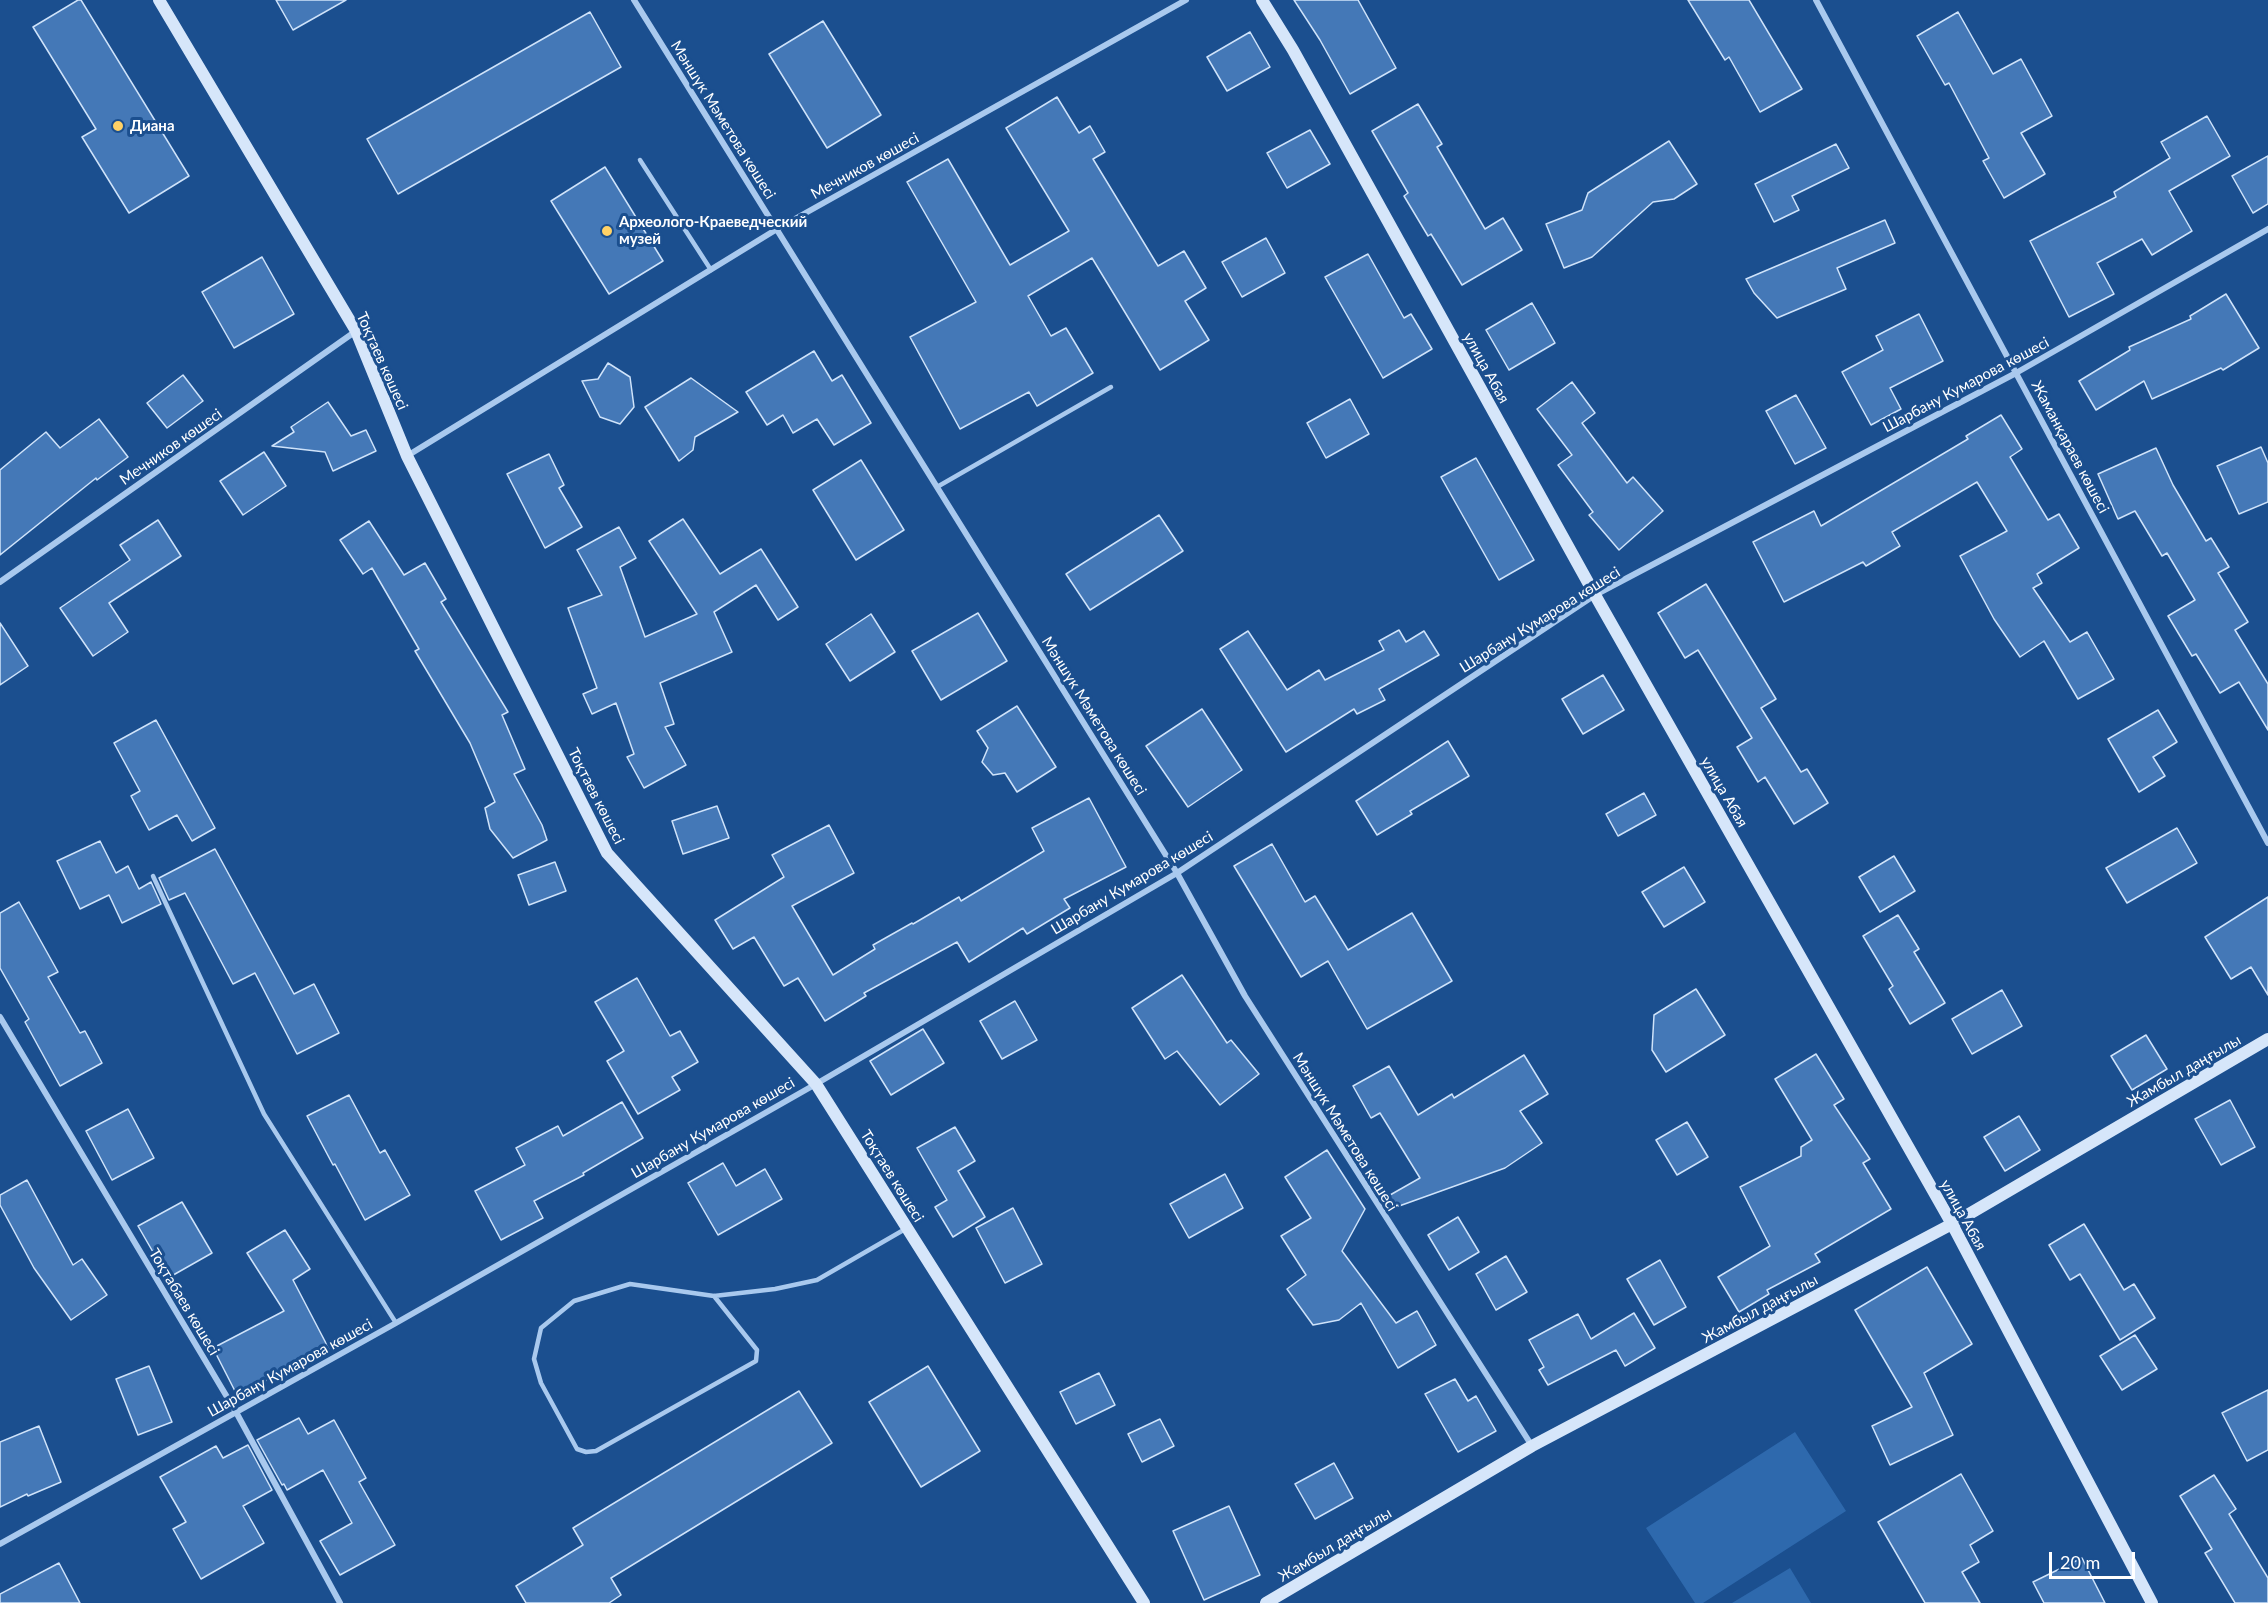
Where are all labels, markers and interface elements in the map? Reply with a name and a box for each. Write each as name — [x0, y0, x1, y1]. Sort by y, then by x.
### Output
street label: Мәншүк Мәметова көшесі — [667, 38, 779, 202]
place label: Диана — [130, 117, 174, 135]
marker: Диана — [111, 119, 125, 133]
street label: Мечников көшесі — [808, 129, 922, 203]
place label: Археолого-Краеведческий музей — [619, 213, 807, 248]
marker: Археолого-Краеведческий музей — [600, 224, 614, 238]
street label: Тоқтаев көшесі — [352, 309, 412, 413]
street label: улица Абая — [1459, 329, 1513, 407]
street label: Шарбану Кумарова көшесі — [1880, 333, 2052, 437]
street label: Жаманқараев көшесі — [2027, 378, 2113, 516]
street label: Мечников көшесі — [116, 405, 226, 489]
street label: Шарбану Кумарова көшесі — [1456, 563, 1624, 677]
street label: Мәншүк Мәметова көшесі — [1038, 634, 1150, 798]
street label: Тоқтаев көшесі — [564, 745, 628, 847]
street label: улица Абая — [1697, 754, 1751, 830]
street label: Шарбану Кумарова көшесі — [1048, 827, 1216, 939]
street label: Жамбыл даңғылы — [2124, 1031, 2244, 1111]
street label: Мәншүк Мәметова көшесі — [1289, 1050, 1401, 1214]
street label: Шарбану Кумарова көшесі — [628, 1074, 798, 1182]
street label: Тоқтаев көшесі — [856, 1127, 928, 1225]
street label: улица Абая — [1936, 1176, 1990, 1254]
street label: Тоқтабаев көшесі — [145, 1245, 223, 1359]
street label: Жамбыл даңғылы — [1699, 1271, 1821, 1347]
street label: Шарбану Кумарова көшесі — [204, 1315, 376, 1421]
street label: Жамбыл даңғылы — [1275, 1504, 1395, 1586]
scale bar — [2052, 1540, 2138, 1578]
text: 20 m — [2060, 1551, 2100, 1573]

